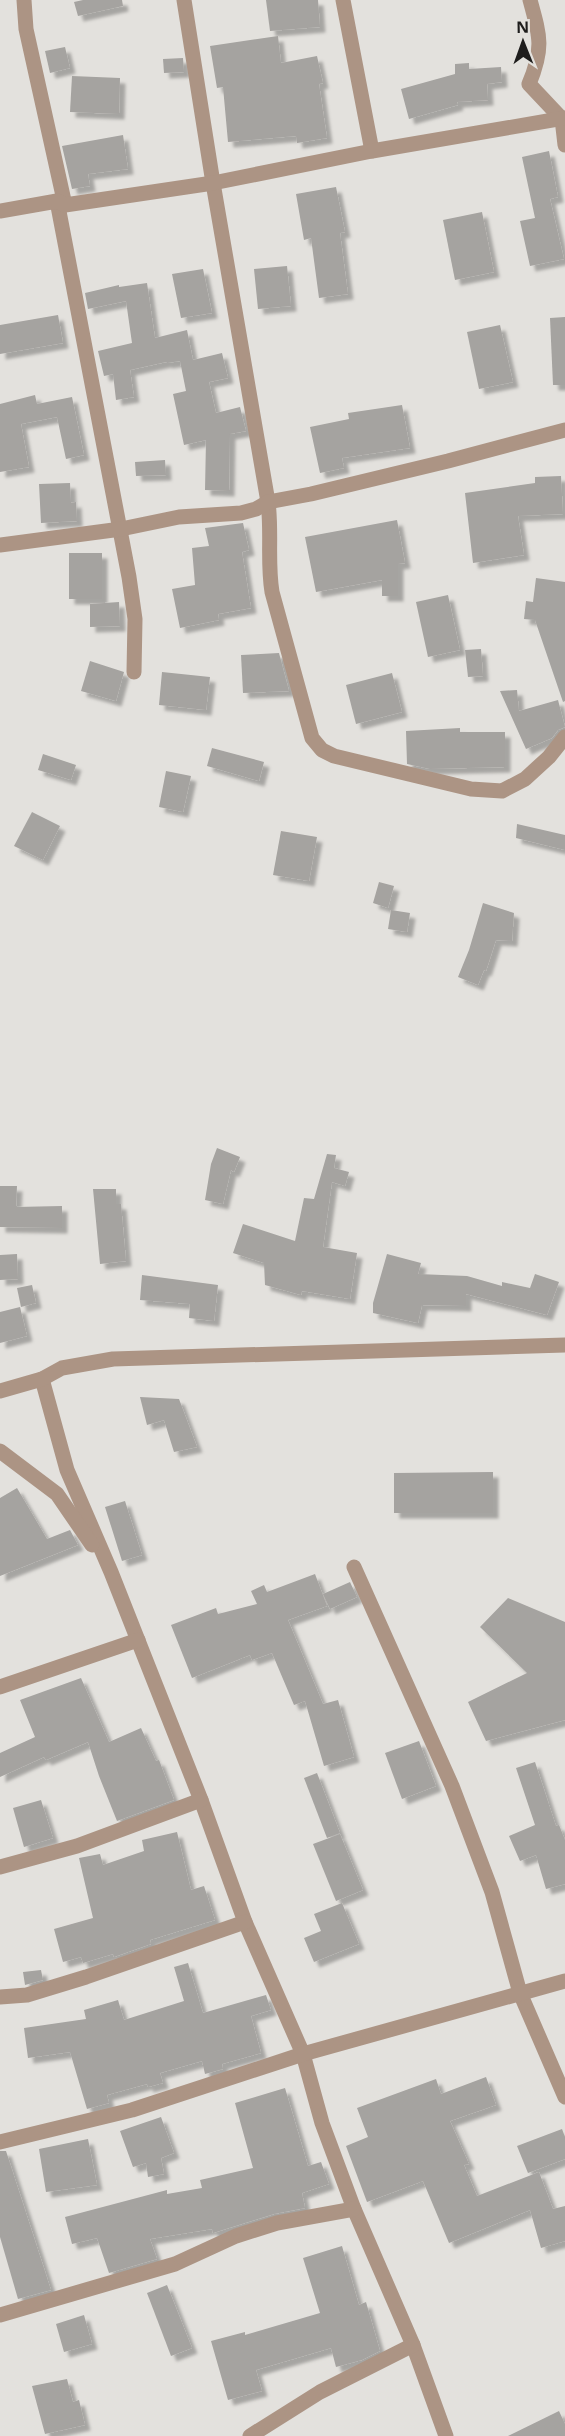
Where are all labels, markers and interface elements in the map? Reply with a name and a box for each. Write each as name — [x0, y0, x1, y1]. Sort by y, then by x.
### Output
north arrow — [493, 12, 553, 72]
text: N — [516, 16, 529, 38]

